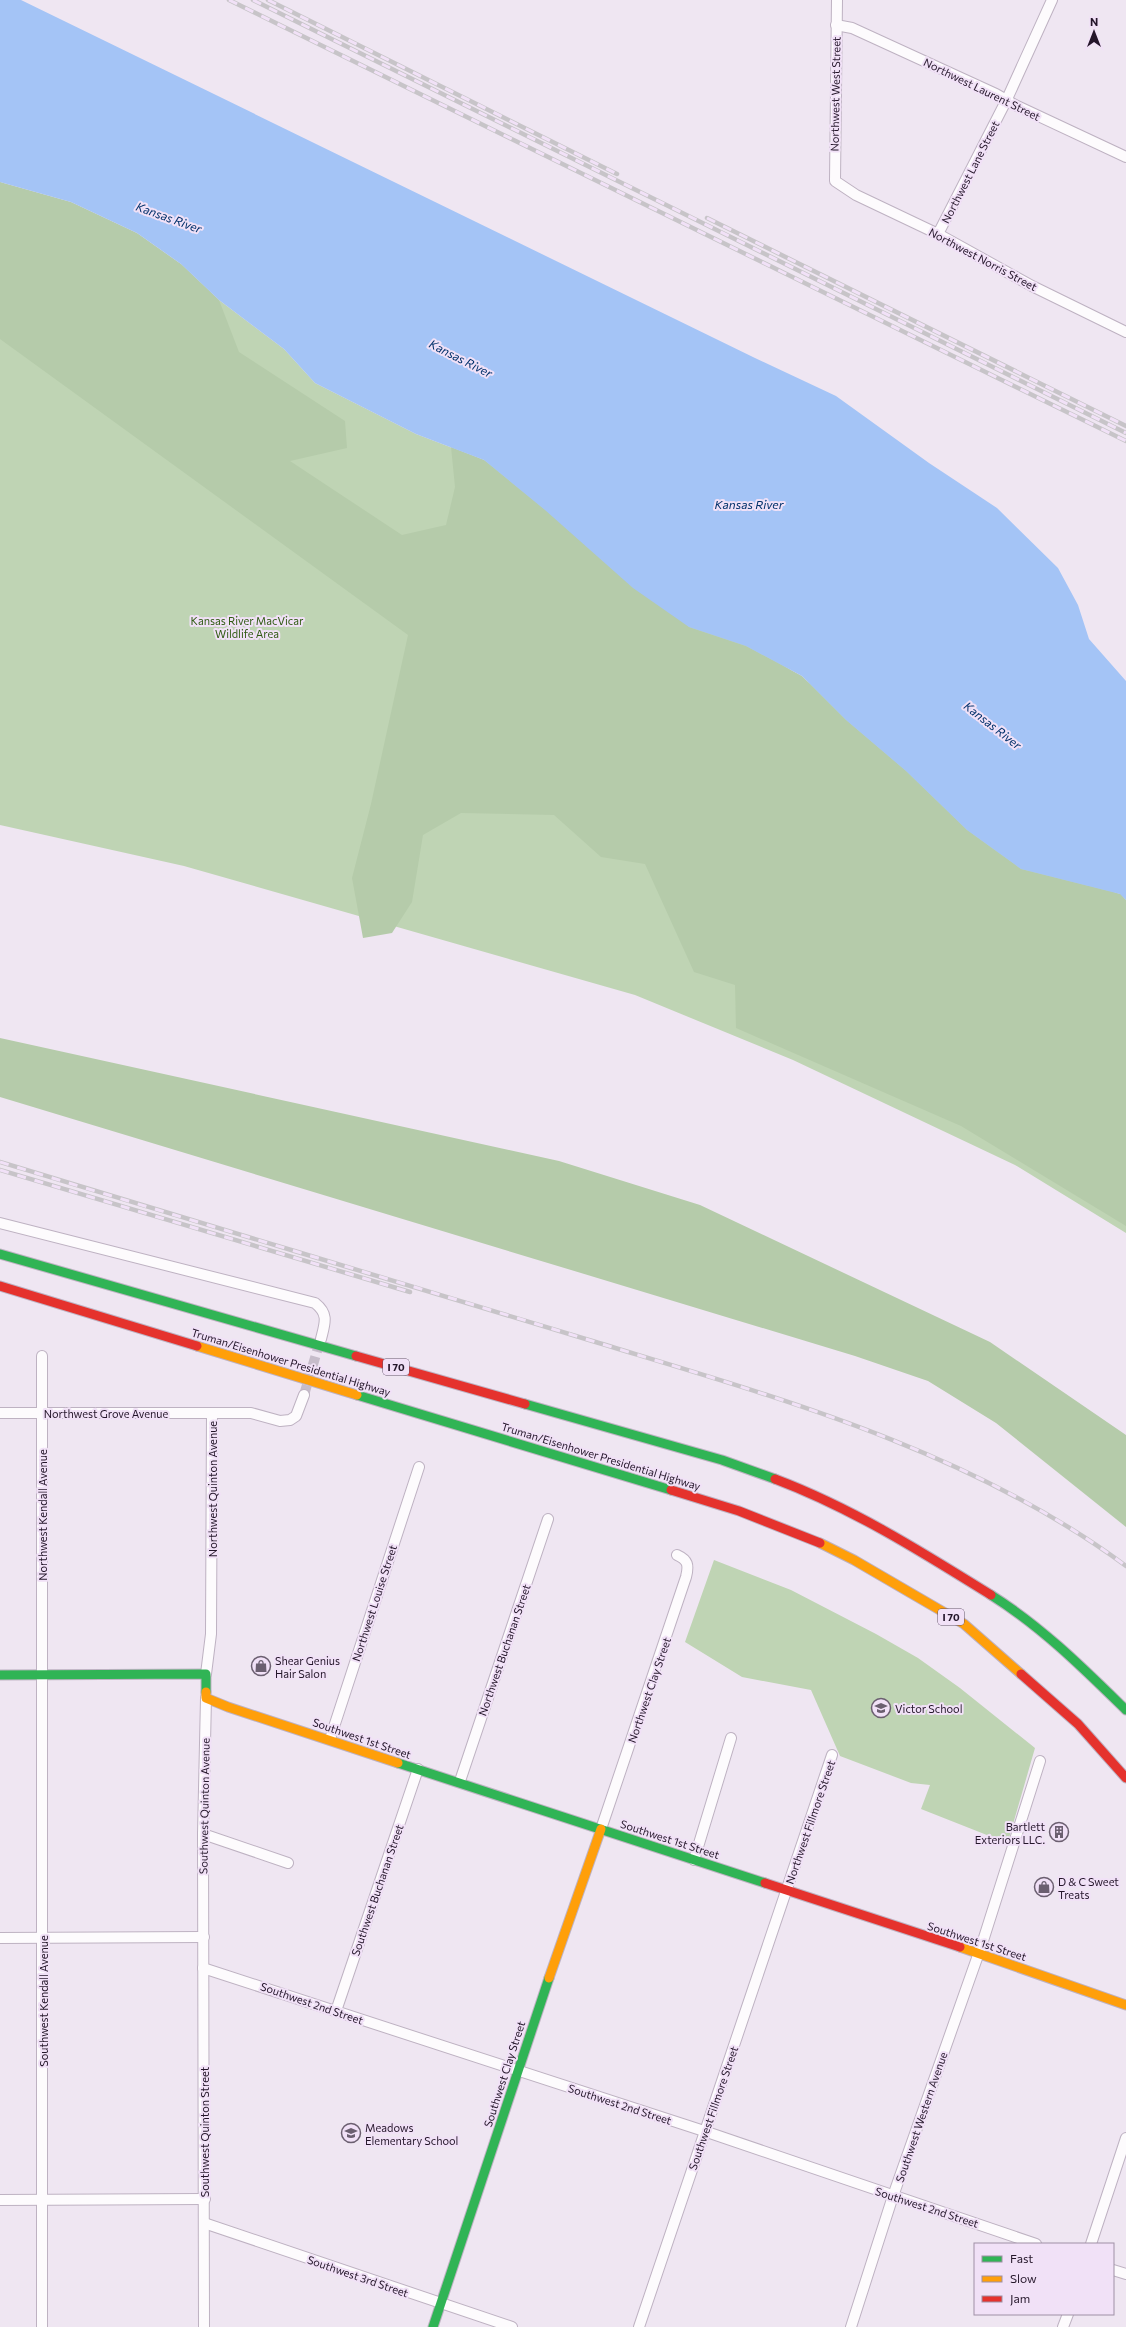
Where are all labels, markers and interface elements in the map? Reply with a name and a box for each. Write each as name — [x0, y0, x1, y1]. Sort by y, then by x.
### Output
north arrow — [1074, 12, 1114, 52]
text: N — [1090, 15, 1098, 28]
street label: Northwest West Street — [827, 36, 843, 152]
street label: Northwest Laurent Street — [922, 55, 1043, 123]
street label: Northwest Lane Street — [938, 118, 1002, 225]
water label: Kansas River — [134, 199, 205, 236]
street label: Northwest Norris Street — [927, 225, 1040, 293]
water label: Kansas River — [427, 336, 496, 380]
water label: Kansas River — [715, 497, 785, 511]
park label: Kansas River MacVicar Wildlife Area — [191, 614, 304, 640]
water label: Kansas River — [962, 698, 1025, 752]
street label: Truman/Eisenhower Presidential Highway — [190, 1325, 393, 1399]
road number: I 70 — [383, 1359, 409, 1375]
street label: Northwest Grove Avenue — [44, 1407, 169, 1420]
street label: Truman/Eisenhower Presidential Highway — [500, 1419, 703, 1493]
street label: Northwest Quinton Avenue — [206, 1421, 219, 1557]
street label: Northwest Kendall Avenue — [36, 1449, 49, 1581]
street label: Northwest Louise Street — [349, 1543, 399, 1663]
street label: Northwest Buchanan Street — [475, 1582, 533, 1717]
road number: I 70 — [938, 1609, 964, 1625]
street label: Northwest Clay Street — [625, 1635, 673, 1745]
place label: Shear Genius Hair Salon — [275, 1654, 340, 1680]
shop icon: Shear Genius Hair Salon — [250, 1655, 272, 1677]
school or university icon: Victor School — [870, 1697, 892, 1719]
place label: Victor School — [895, 1702, 962, 1715]
street label: Southwest 1st Street — [311, 1715, 413, 1761]
street label: Southwest Quinton Avenue — [196, 1738, 212, 1874]
street label: Northwest Fillmore Street — [783, 1758, 837, 1886]
street label: Southwest 1st Street — [619, 1817, 722, 1861]
place label: Bartlett Exteriors LLC. — [975, 1820, 1045, 1846]
building icon: Bartlett Exteriors LLC. — [1048, 1821, 1070, 1843]
street label: Southwest Buchanan Street — [348, 1822, 406, 1957]
place label: D & C Sweet Treats — [1058, 1875, 1119, 1901]
shop icon: D & C Sweet Treats — [1033, 1876, 1055, 1898]
street label: Southwest 1st Street — [926, 1919, 1029, 1963]
street label: Southwest Kendall Avenue — [37, 1935, 50, 2067]
street label: Southwest 2nd Street — [259, 1979, 366, 2027]
street label: Southwest Clay Street — [481, 2019, 527, 2129]
street label: Southwest Fillmore Street — [686, 2044, 740, 2172]
street label: Southwest Western Avenue — [893, 2050, 949, 2184]
street label: Southwest Quinton Street — [198, 2066, 211, 2197]
street label: Southwest 2nd Street — [567, 2081, 674, 2127]
place label: Meadows Elementary School — [365, 2121, 458, 2147]
school or university icon: Meadows Elementary School — [340, 2122, 362, 2144]
street label: Southwest 2nd Street — [874, 2184, 981, 2230]
legend — [974, 2243, 1114, 2315]
text: Fast — [1010, 2251, 1033, 2265]
street label: Southwest 3rd Street — [306, 2253, 411, 2300]
text: Slow — [1010, 2271, 1037, 2285]
text: Jam — [1010, 2291, 1030, 2306]

